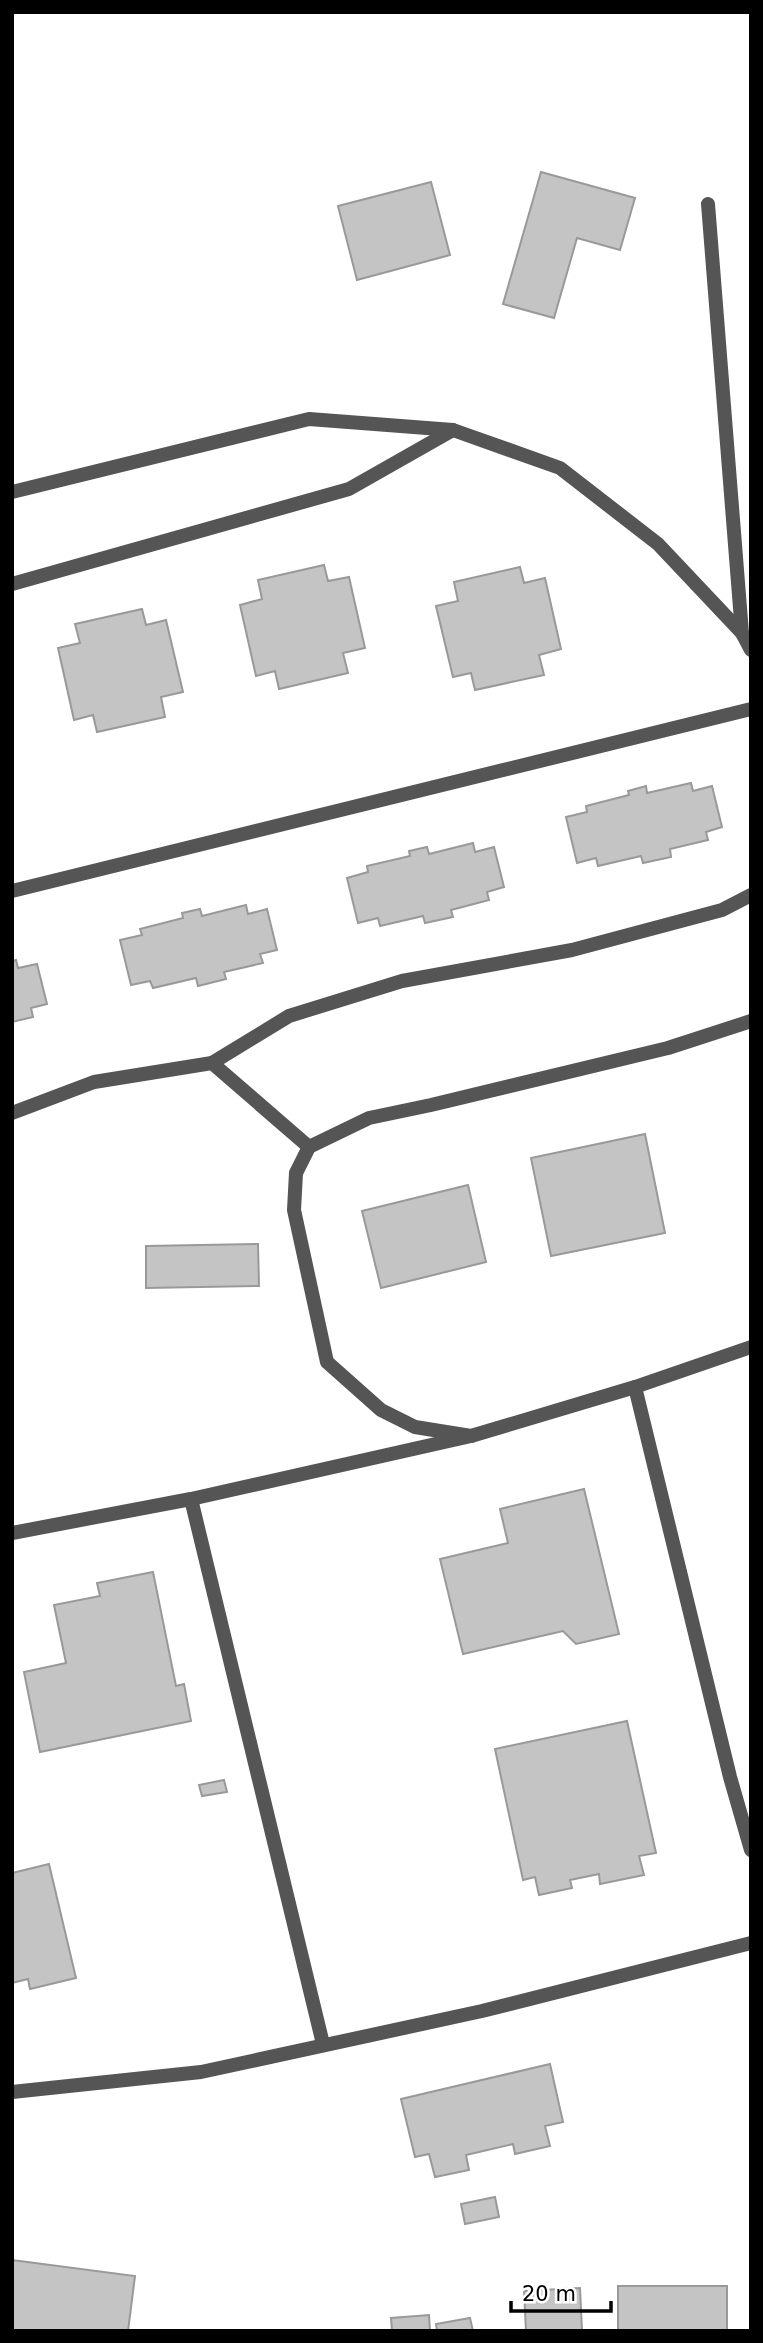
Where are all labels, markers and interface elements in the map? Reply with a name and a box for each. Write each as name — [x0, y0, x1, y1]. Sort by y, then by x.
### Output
scale bar — [511, 2270, 611, 2314]
text: 20 m — [522, 2282, 576, 2306]

